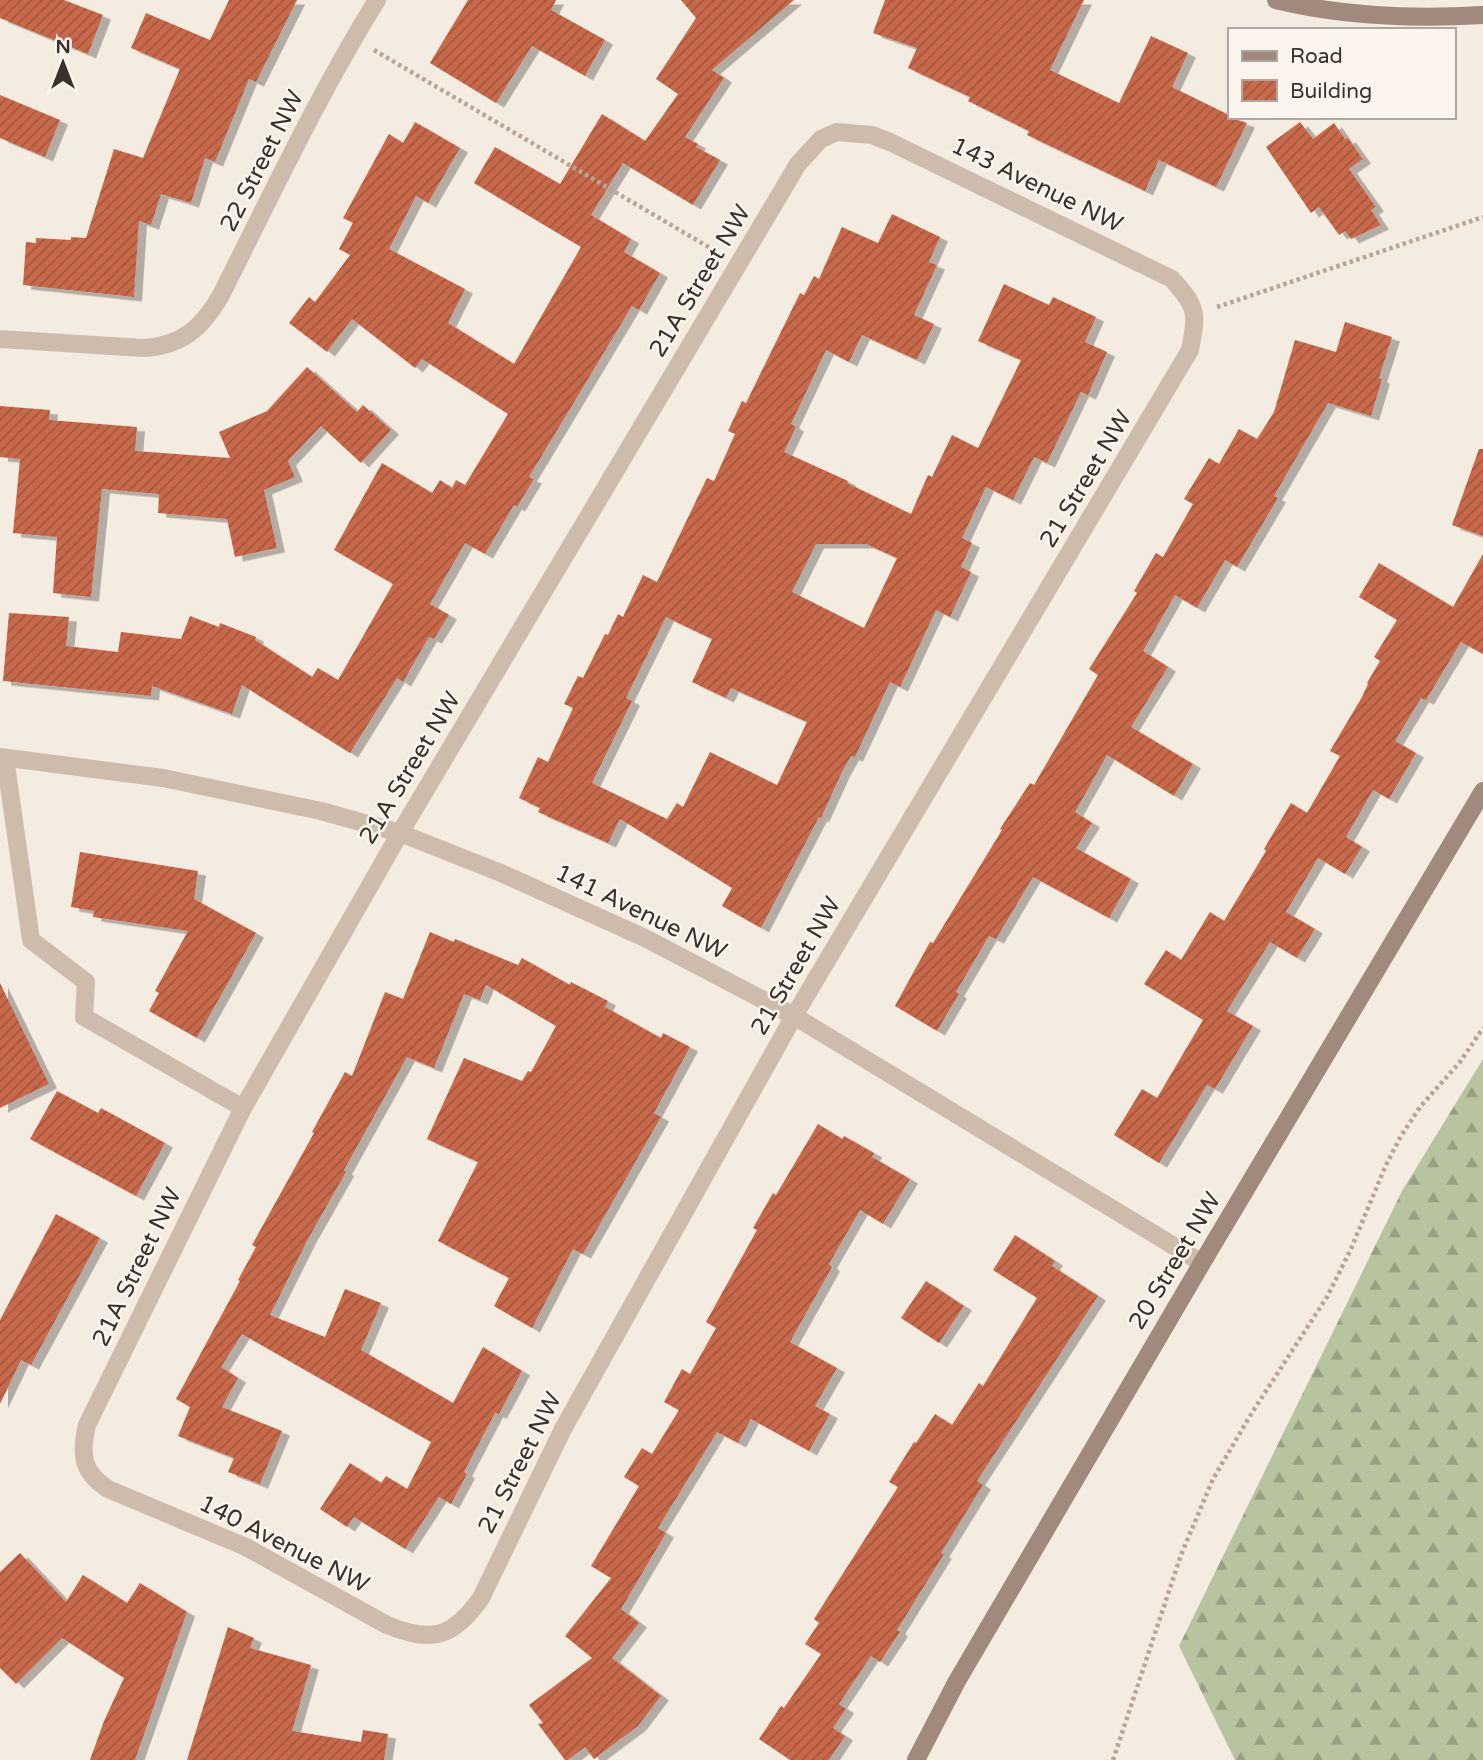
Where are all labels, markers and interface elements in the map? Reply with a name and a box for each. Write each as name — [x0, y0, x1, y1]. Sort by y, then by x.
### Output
north arrow — [28, 28, 98, 98]
legend — [1228, 28, 1455, 119]
text: N — [55, 36, 71, 58]
text: Road — [1290, 44, 1343, 69]
text: Building — [1290, 79, 1372, 104]
street label: 22 Street NW — [214, 85, 310, 237]
street label: 143 Avenue NW — [947, 131, 1127, 239]
street label: 21A Street NW — [643, 200, 757, 362]
street label: 21 Street NW — [1034, 405, 1138, 553]
street label: 21A Street NW — [353, 687, 467, 849]
street label: 141 Avenue NW — [551, 858, 731, 966]
street label: 21 Street NW — [745, 892, 847, 1040]
street label: 21A Street NW — [86, 1183, 188, 1351]
street label: 20 Street NW — [1123, 1187, 1227, 1335]
street label: 21 Street NW — [472, 1387, 568, 1539]
street label: 140 Avenue NW — [194, 1489, 374, 1599]

